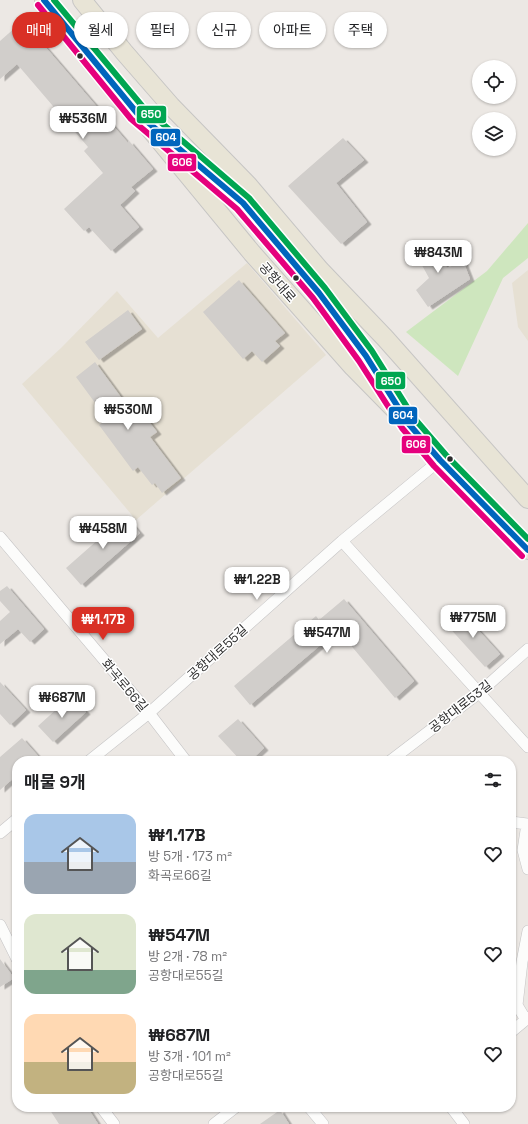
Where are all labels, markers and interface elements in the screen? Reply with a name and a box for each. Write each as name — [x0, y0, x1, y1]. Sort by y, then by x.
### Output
chip: 매매 — [12, 12, 66, 48]
chip: 월세 — [74, 12, 128, 48]
chip: 필터 — [136, 12, 189, 48]
chip: 신규 — [197, 12, 251, 48]
chip: 아파트 — [259, 12, 326, 48]
chip: 주택 — [334, 12, 387, 48]
unlabelled marker — [75, 51, 85, 61]
map controls — [472, 60, 516, 156]
button: locate — [472, 60, 516, 104]
line badge: 650 — [136, 105, 167, 124]
pin: ₩536M — [55, 106, 111, 140]
text: 650 — [141, 107, 161, 121]
text: ₩536M — [59, 110, 107, 127]
button: layers — [472, 112, 516, 156]
line badge: 604 — [150, 128, 181, 147]
text: 604 — [156, 130, 176, 144]
line badge: 606 — [167, 153, 197, 172]
text: 606 — [172, 155, 193, 169]
pin: ₩843M — [410, 240, 466, 274]
text: ₩843M — [414, 244, 462, 261]
street label: 공항대로 — [256, 259, 300, 306]
unlabelled marker — [291, 273, 301, 283]
line badge: 650 — [375, 371, 406, 390]
text: 650 — [381, 374, 401, 388]
pin: ₩530M — [100, 397, 156, 431]
text: ₩530M — [104, 401, 152, 418]
line badge: 604 — [388, 406, 418, 425]
text: 604 — [393, 408, 413, 422]
line badge: 606 — [401, 435, 431, 454]
text: 606 — [406, 437, 427, 451]
unlabelled marker — [445, 454, 455, 464]
pin: ₩458M — [75, 516, 131, 550]
text: ₩458M — [79, 520, 127, 537]
pin: ₩1.22B — [224, 567, 290, 601]
text: ₩1.22B — [233, 571, 281, 588]
pin: ₩775M — [445, 605, 501, 639]
pin: ₩1.17B — [70, 607, 136, 641]
text: ₩775M — [450, 609, 496, 626]
text: ₩1.17B — [81, 611, 125, 628]
pin: ₩547M — [299, 620, 355, 654]
street label: 공항대로55길 — [184, 621, 251, 684]
text: ₩547M — [303, 624, 351, 641]
street label: 화곡로66길 — [98, 655, 152, 715]
street label: 공항대로53길 — [425, 676, 495, 736]
pin: ₩687M — [34, 685, 90, 719]
text: ₩687M — [38, 689, 86, 706]
icon: filters — [482, 769, 504, 791]
text: 매물 9개 — [24, 771, 86, 793]
text: ₩1.17B — [148, 824, 206, 846]
icon: home — [56, 830, 104, 878]
icon: heart — [482, 843, 504, 865]
text: 방 5개 · 173 m² — [148, 848, 232, 865]
text: 화곡로66길 — [148, 867, 212, 884]
text: ₩547M — [148, 924, 210, 946]
icon: home — [56, 930, 104, 978]
icon: heart — [482, 943, 504, 965]
text: 방 2개 · 78 m² — [148, 948, 227, 965]
text: 공항대로55길 — [148, 967, 223, 984]
text: ₩687M — [148, 1024, 210, 1046]
icon: home — [56, 1030, 104, 1078]
icon: heart — [482, 1043, 504, 1065]
text: 방 3개 · 101 m² — [148, 1048, 231, 1065]
text: 공항대로55길 — [148, 1067, 223, 1084]

